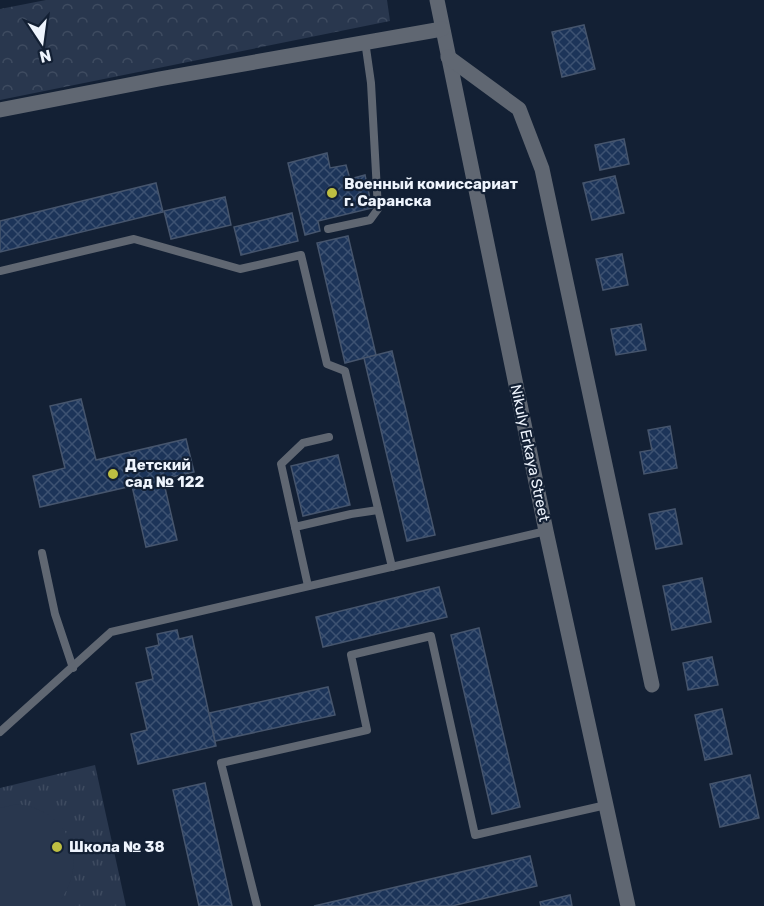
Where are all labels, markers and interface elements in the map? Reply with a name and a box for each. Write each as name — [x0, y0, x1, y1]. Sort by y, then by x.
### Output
north arrow — [12, 12, 72, 72]
text: N — [38, 46, 53, 67]
place label: Военный комиссариат г. Саранска — [344, 175, 519, 210]
marker: Военный комиссариат г. Саранска — [325, 186, 339, 200]
street label: Nikuly Erkaya Street — [507, 383, 553, 523]
place label: Детский сад № 122 — [125, 456, 204, 491]
marker: Детский сад № 122 — [106, 467, 120, 481]
place label: Школа № 38 — [69, 838, 165, 856]
marker: Школа № 38 — [50, 840, 64, 854]

